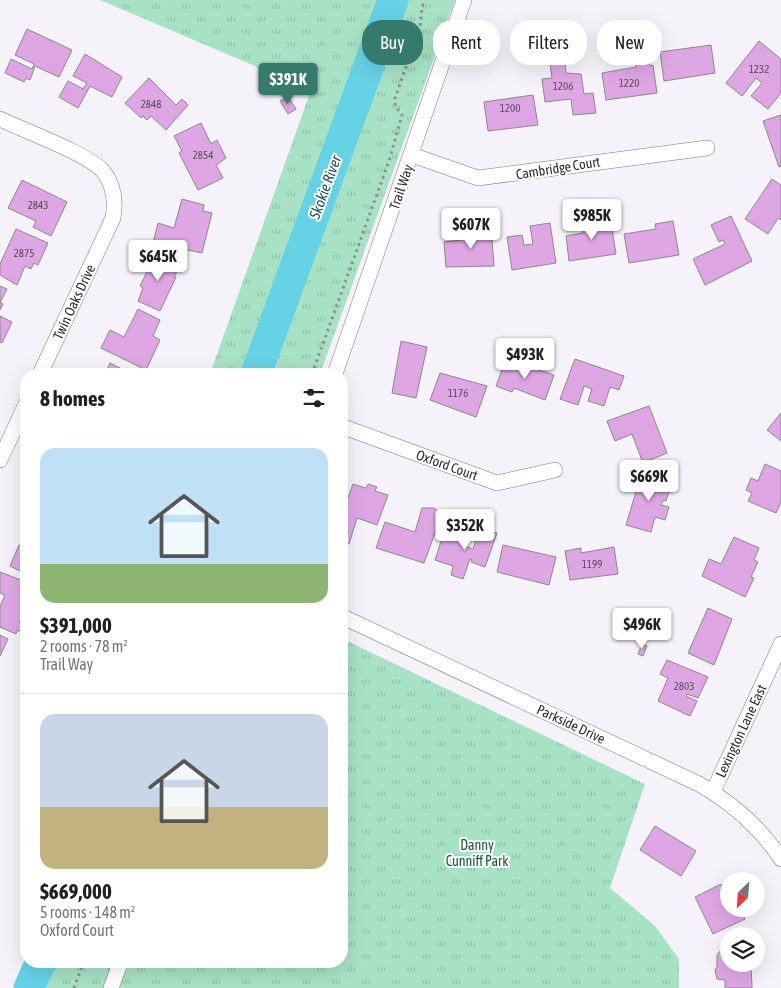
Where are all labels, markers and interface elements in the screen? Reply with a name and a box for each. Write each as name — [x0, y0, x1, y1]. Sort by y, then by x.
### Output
chip: Buy — [362, 20, 423, 65]
chip: Rent — [433, 20, 500, 65]
chip: Filters — [510, 20, 587, 65]
chip: New — [597, 20, 662, 65]
pin: $391K — [253, 62, 323, 105]
house number: 1232 — [749, 63, 769, 75]
text: $391K — [269, 70, 307, 88]
house number: 1220 — [619, 77, 639, 89]
house number: 1206 — [553, 80, 573, 92]
house number: 2848 — [141, 98, 161, 110]
house number: 1200 — [500, 102, 520, 114]
house number: 2854 — [193, 149, 213, 161]
water label: Skokie River — [305, 152, 345, 222]
street label: Cambridge Court — [515, 153, 601, 183]
street label: Trail Way — [386, 162, 416, 212]
pin: $985K — [557, 198, 627, 241]
house number: 2843 — [28, 199, 48, 211]
text: $985K — [573, 206, 611, 224]
pin: $607K — [436, 208, 506, 250]
text: $607K — [452, 215, 490, 233]
pin: $645K — [123, 240, 193, 282]
house number: 2875 — [14, 247, 34, 259]
text: $645K — [139, 247, 177, 265]
street label: Twin Oaks Drive — [50, 262, 98, 342]
pin: $493K — [490, 338, 560, 380]
text: $493K — [506, 345, 544, 363]
icon: filters — [300, 384, 328, 412]
text: 8 homes — [40, 386, 105, 410]
house number: 1176 — [448, 387, 468, 399]
street label: Oxford Court — [414, 446, 480, 484]
pin: $669K — [614, 460, 684, 502]
text: $669K — [630, 467, 668, 485]
icon: home — [139, 481, 229, 571]
pin: $352K — [430, 508, 500, 551]
text: $352K — [446, 516, 484, 534]
house number: 1199 — [582, 558, 602, 570]
pin: $496K — [607, 608, 677, 650]
text: $391,000 — [40, 613, 112, 637]
text: $496K — [623, 615, 661, 633]
text: 2 rooms · 78 m² — [40, 637, 128, 655]
text: Trail Way — [40, 655, 93, 673]
house number: 2803 — [674, 680, 694, 692]
street label: Lexington Lane East — [712, 682, 770, 780]
street label: Parkside Drive — [534, 701, 608, 747]
icon: home — [139, 746, 229, 836]
park label: Danny Cunniff Park — [446, 837, 508, 869]
north arrow — [720, 872, 765, 918]
map controls — [720, 872, 765, 972]
text: $669,000 — [40, 879, 112, 903]
text: 5 rooms · 148 m² — [40, 903, 135, 921]
text: Oxford Court — [40, 921, 114, 939]
button: layers — [720, 927, 765, 972]

